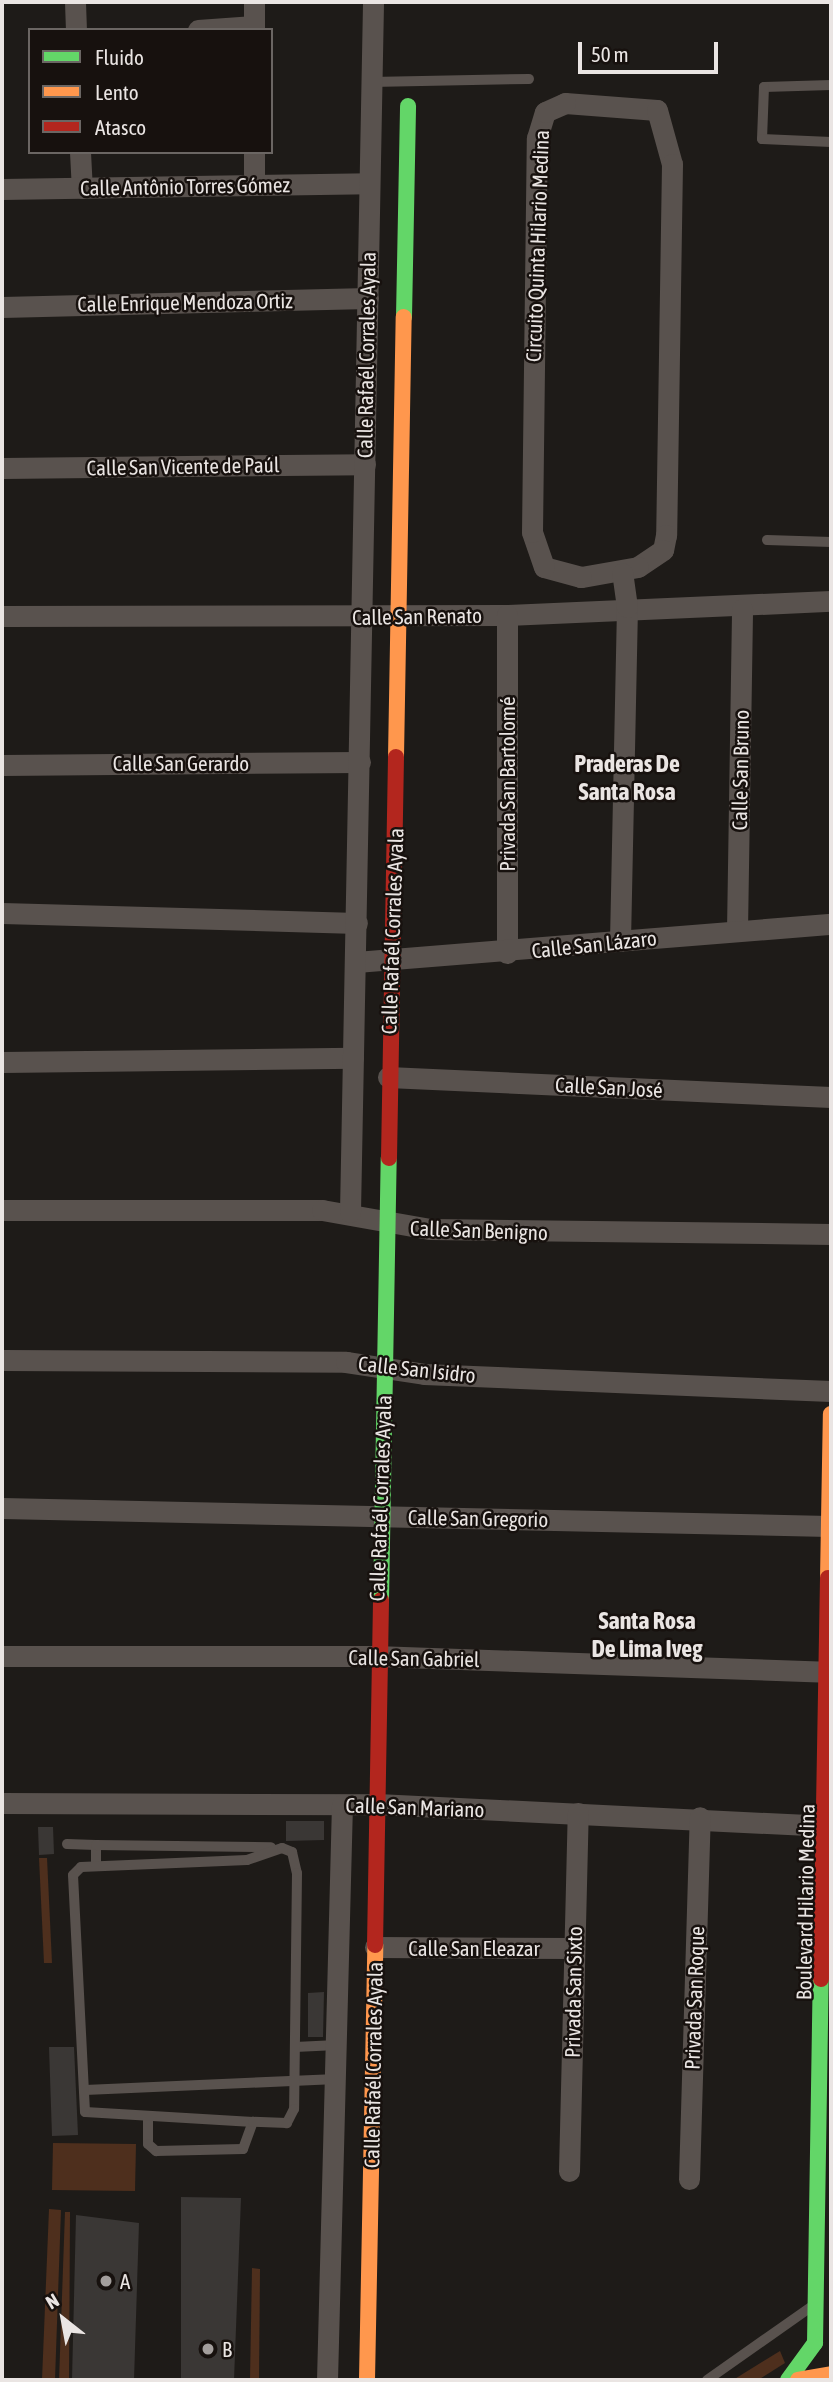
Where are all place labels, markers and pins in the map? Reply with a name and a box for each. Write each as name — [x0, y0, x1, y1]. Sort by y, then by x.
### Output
place label: A — [120, 2268, 130, 2294]
marker: A — [98, 2273, 114, 2289]
place label: B — [222, 2336, 232, 2362]
marker: B — [200, 2341, 216, 2357]

